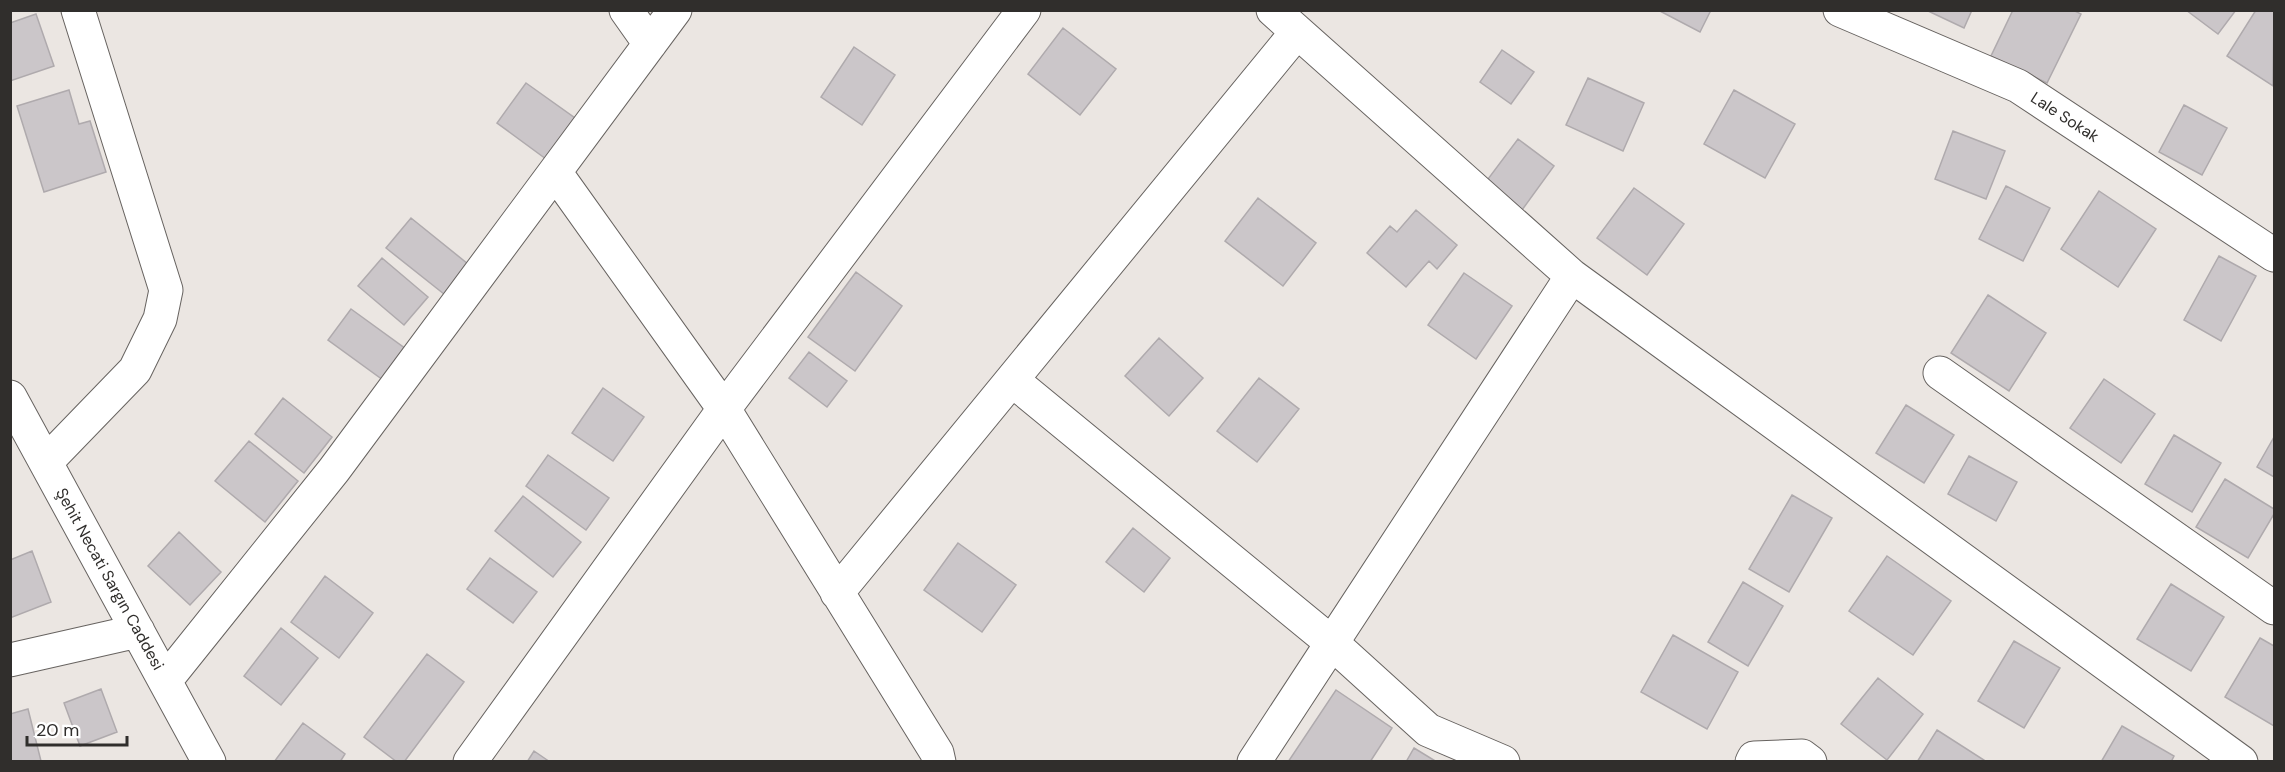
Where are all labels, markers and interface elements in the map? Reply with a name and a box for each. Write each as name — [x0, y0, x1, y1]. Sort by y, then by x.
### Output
street label: Lale Sokak — [2027, 87, 2103, 147]
street label: Şehit Necati Sargın Caddesi — [51, 484, 169, 674]
scale bar — [27, 709, 128, 747]
text: 20 m — [36, 718, 79, 742]

